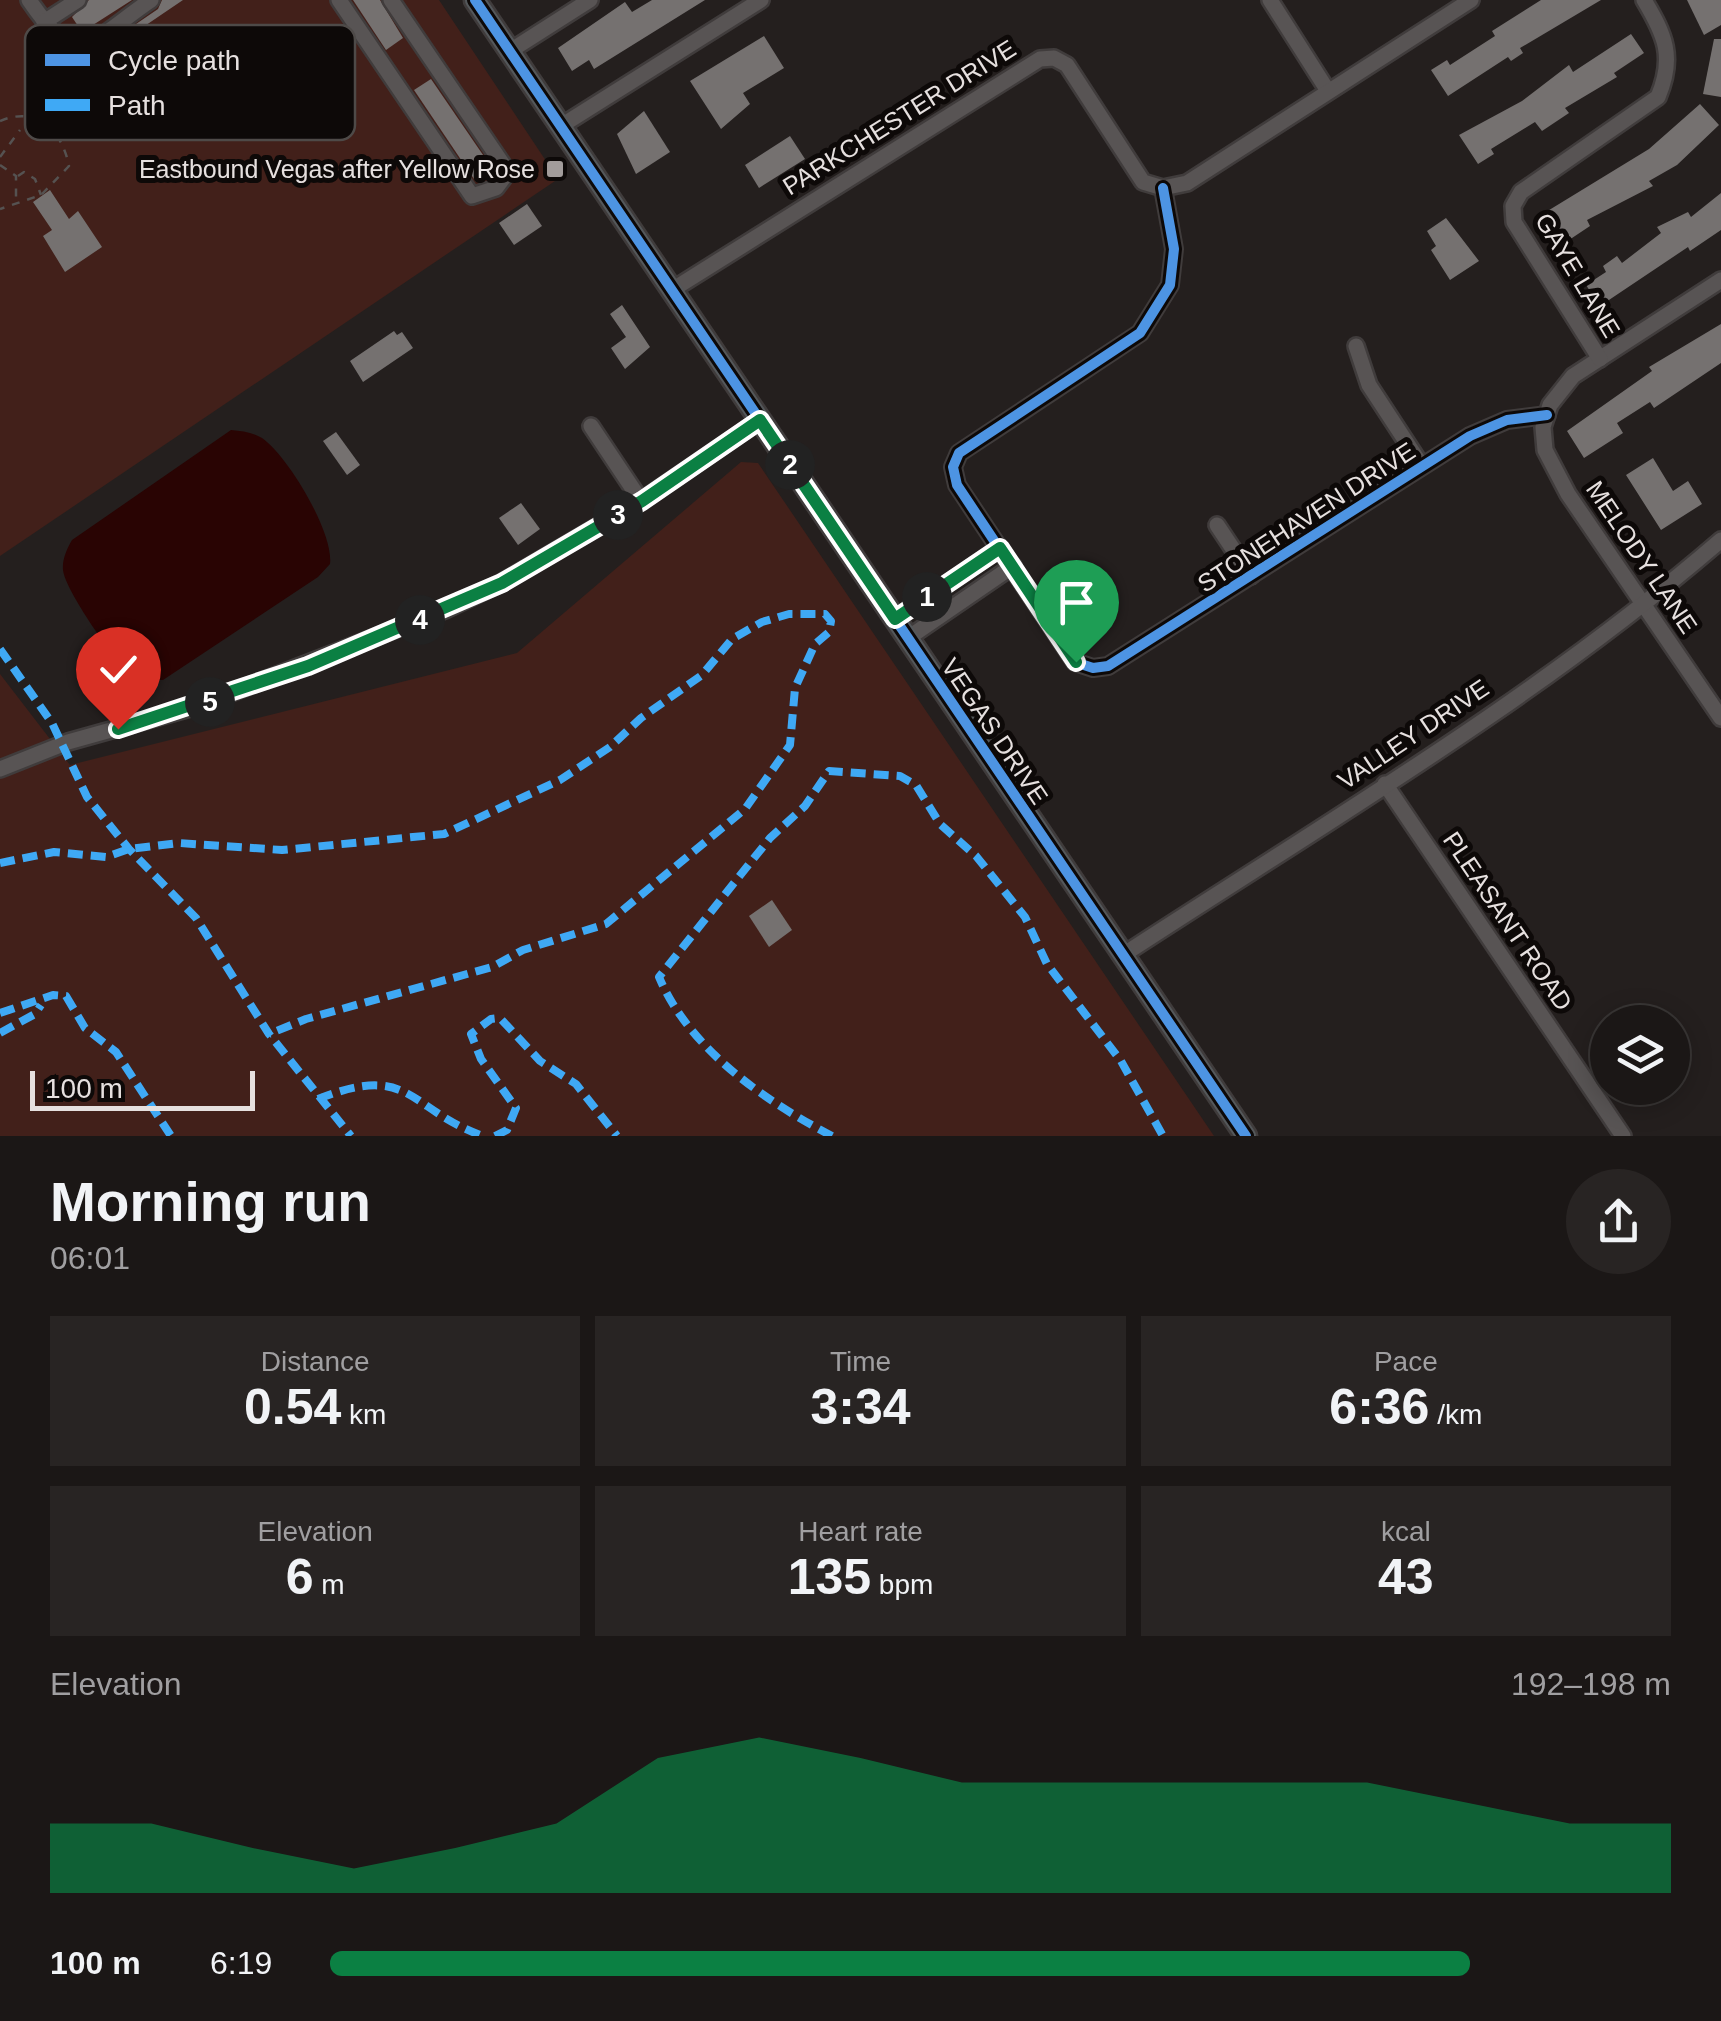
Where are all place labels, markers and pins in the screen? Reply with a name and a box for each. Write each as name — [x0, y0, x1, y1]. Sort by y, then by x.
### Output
place label: Eastbound Vegas after Yellow Rose — [139, 155, 535, 183]
marker: Eastbound Vegas after Yellow Rose — [544, 158, 566, 180]
pin: 2 — [765, 440, 815, 490]
pin: 3 — [593, 490, 643, 540]
pin — [1034, 560, 1119, 663]
pin: 1 — [902, 572, 952, 622]
pin: 4 — [395, 595, 445, 645]
pin — [76, 627, 161, 730]
pin: 5 — [185, 677, 235, 727]

